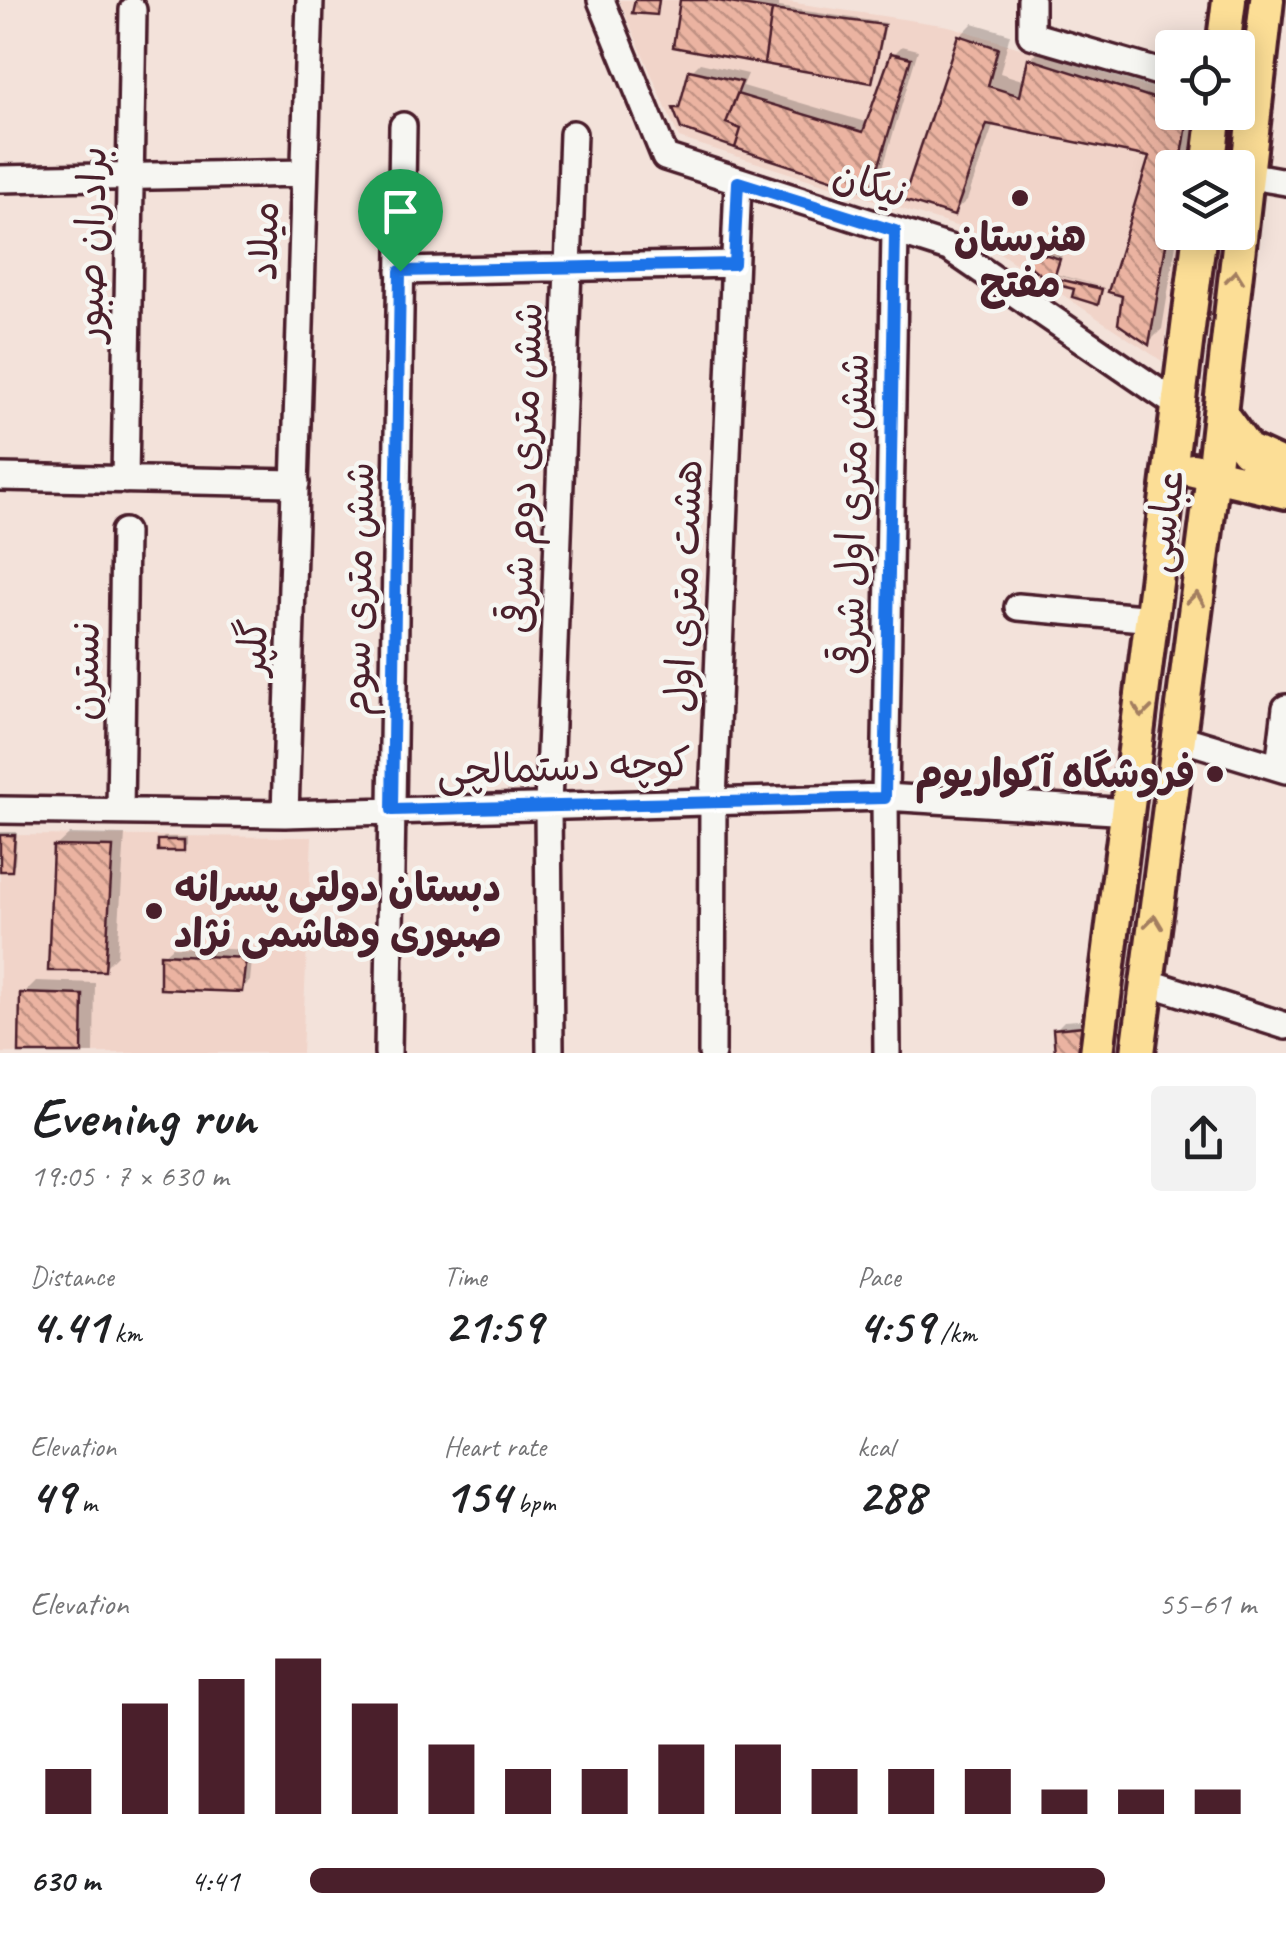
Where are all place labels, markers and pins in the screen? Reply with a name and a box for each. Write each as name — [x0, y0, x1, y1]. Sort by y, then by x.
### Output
pin — [358, 169, 443, 272]
marker: هنرستان مفتح — [1009, 187, 1031, 209]
place label: هنرستان مفتح — [954, 213, 1086, 309]
place label: فروشگاه آکواریوم — [915, 749, 1195, 804]
marker: فروشگاه آکواریوم — [1204, 763, 1226, 785]
place label: دبستان دولتی پسرانه صبوری وهاشمی نژاد — [174, 863, 502, 959]
marker: دبستان دولتی پسرانه صبوری وهاشمی نژاد — [143, 900, 165, 922]

